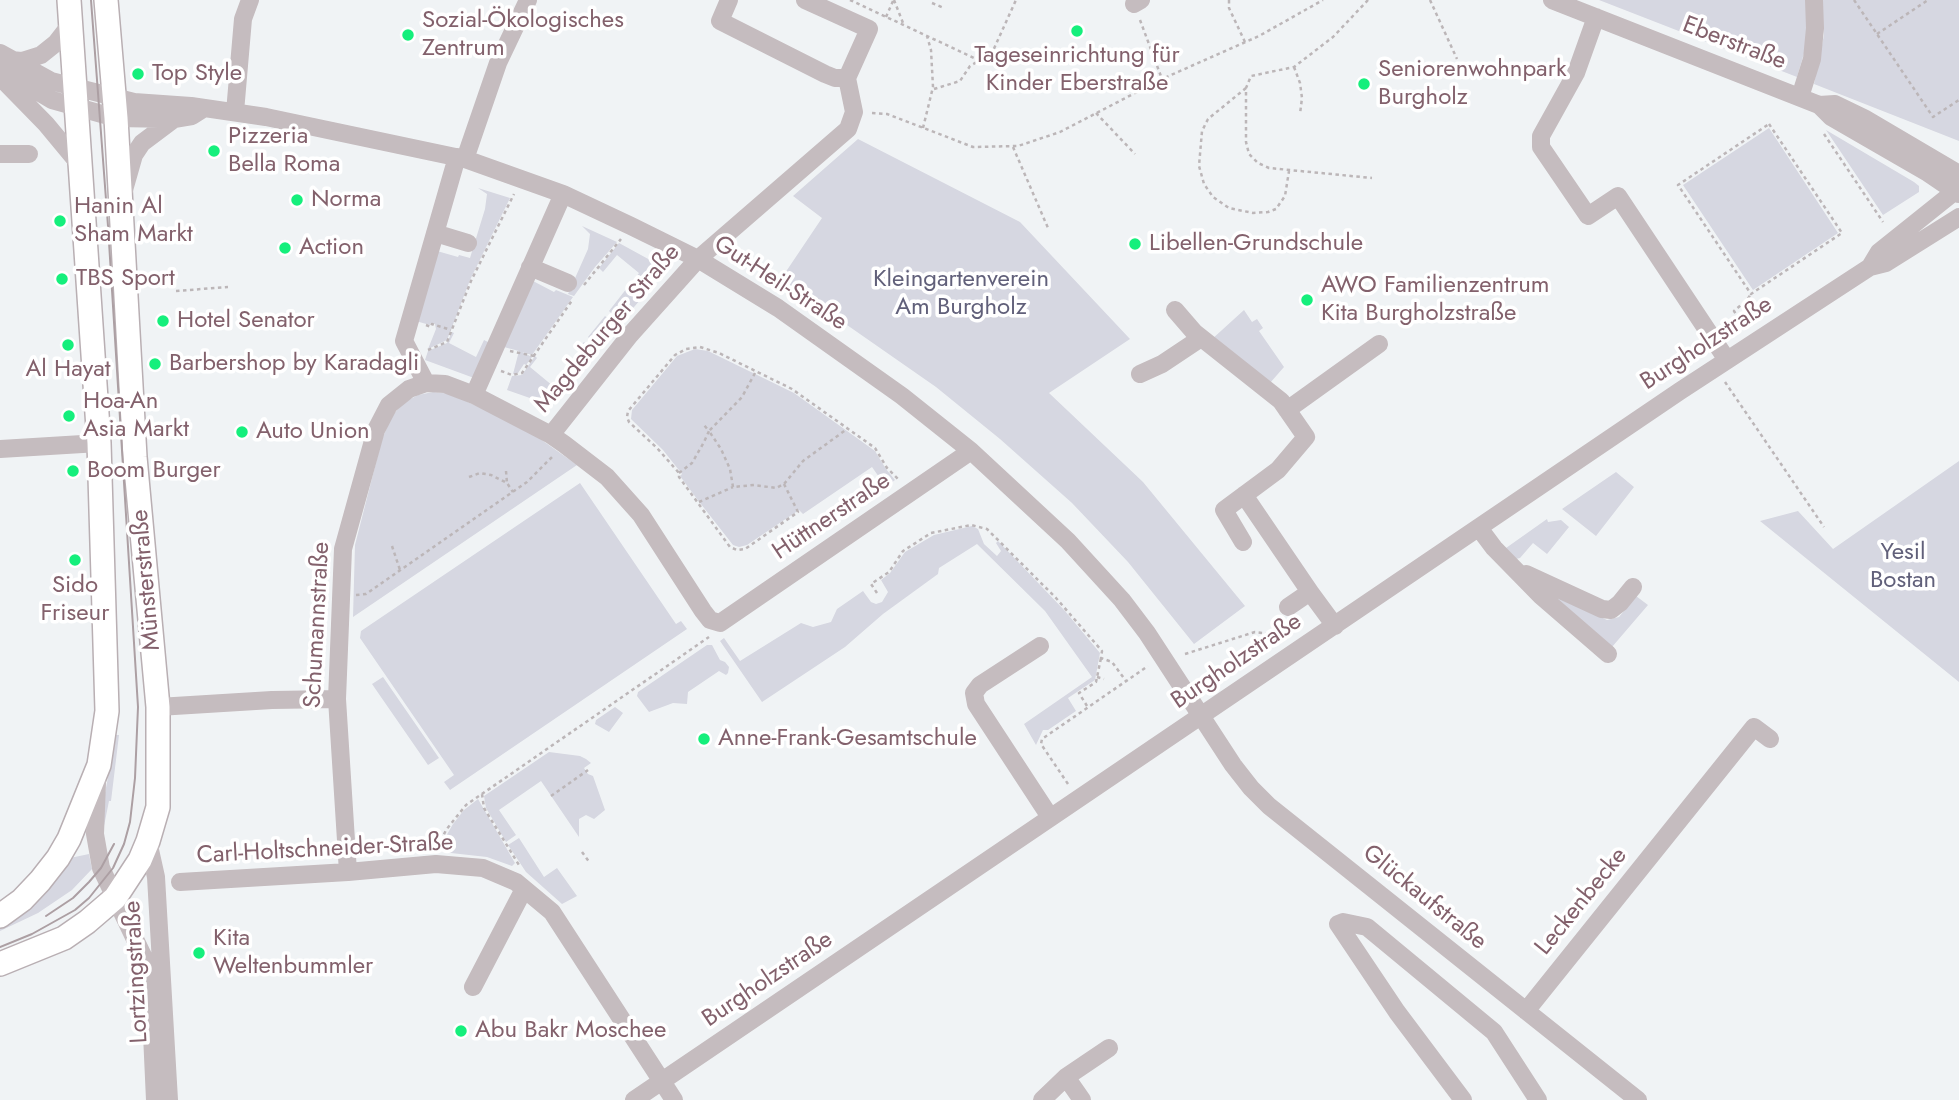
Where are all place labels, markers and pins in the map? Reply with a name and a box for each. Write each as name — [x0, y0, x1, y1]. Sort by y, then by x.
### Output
place label: Sozial-Ökologisches Zentrum — [422, 7, 624, 63]
marker: Tageseinrichtung für Kinder Eberstraße — [1069, 23, 1085, 39]
marker: Sozial-Ökologisches Zentrum — [400, 27, 416, 43]
place label: Tageseinrichtung für Kinder Eberstraße — [974, 42, 1180, 98]
place label: Seniorenwohnpark Burgholz — [1378, 56, 1566, 112]
place label: Top Style — [152, 60, 242, 88]
marker: Top Style — [130, 66, 146, 82]
marker: Seniorenwohnpark Burgholz — [1356, 76, 1372, 92]
place label: Pizzeria Bella Roma — [228, 123, 340, 179]
marker: Pizzeria Bella Roma — [206, 143, 222, 159]
place label: Norma — [311, 186, 381, 214]
marker: Norma — [289, 192, 305, 208]
place label: Hanin Al Sham Markt — [74, 193, 193, 249]
marker: Hanin Al Sham Markt — [52, 213, 68, 229]
place label: Libellen-Grundschule — [1149, 230, 1363, 258]
place label: Action — [299, 234, 364, 262]
marker: Libellen-Grundschule — [1127, 236, 1143, 252]
marker: Action — [277, 240, 293, 256]
place label: TBS Sport — [76, 265, 175, 293]
marker: TBS Sport — [54, 271, 70, 287]
place label: AWO Familienzentrum Kita Burgholzstraße — [1321, 272, 1549, 328]
marker: AWO Familienzentrum Kita Burgholzstraße — [1299, 292, 1315, 308]
place label: Hotel Senator — [177, 307, 315, 335]
marker: Hotel Senator — [155, 313, 171, 329]
marker: Al Hayat — [60, 337, 76, 353]
place label: Barbershop by Karadagli — [169, 350, 419, 378]
place label: Al Hayat — [25, 356, 111, 384]
marker: Barbershop by Karadagli — [147, 356, 163, 372]
place label: Hoa-An Asia Markt — [83, 388, 189, 444]
marker: Hoa-An Asia Markt — [61, 408, 77, 424]
place label: Auto Union — [256, 418, 370, 446]
marker: Auto Union — [234, 424, 250, 440]
place label: Boom Burger — [87, 457, 221, 485]
marker: Boom Burger — [65, 463, 81, 479]
marker: Sido Friseur — [67, 552, 83, 568]
place label: Sido Friseur — [41, 572, 109, 628]
place label: Anne-Frank-Gesamtschule — [718, 725, 977, 753]
marker: Anne-Frank-Gesamtschule — [696, 731, 712, 747]
place label: Kita Weltenbummler — [213, 925, 373, 981]
marker: Kita Weltenbummler — [191, 945, 207, 961]
place label: Abu Bakr Moschee — [475, 1017, 666, 1045]
marker: Abu Bakr Moschee — [453, 1023, 469, 1039]

